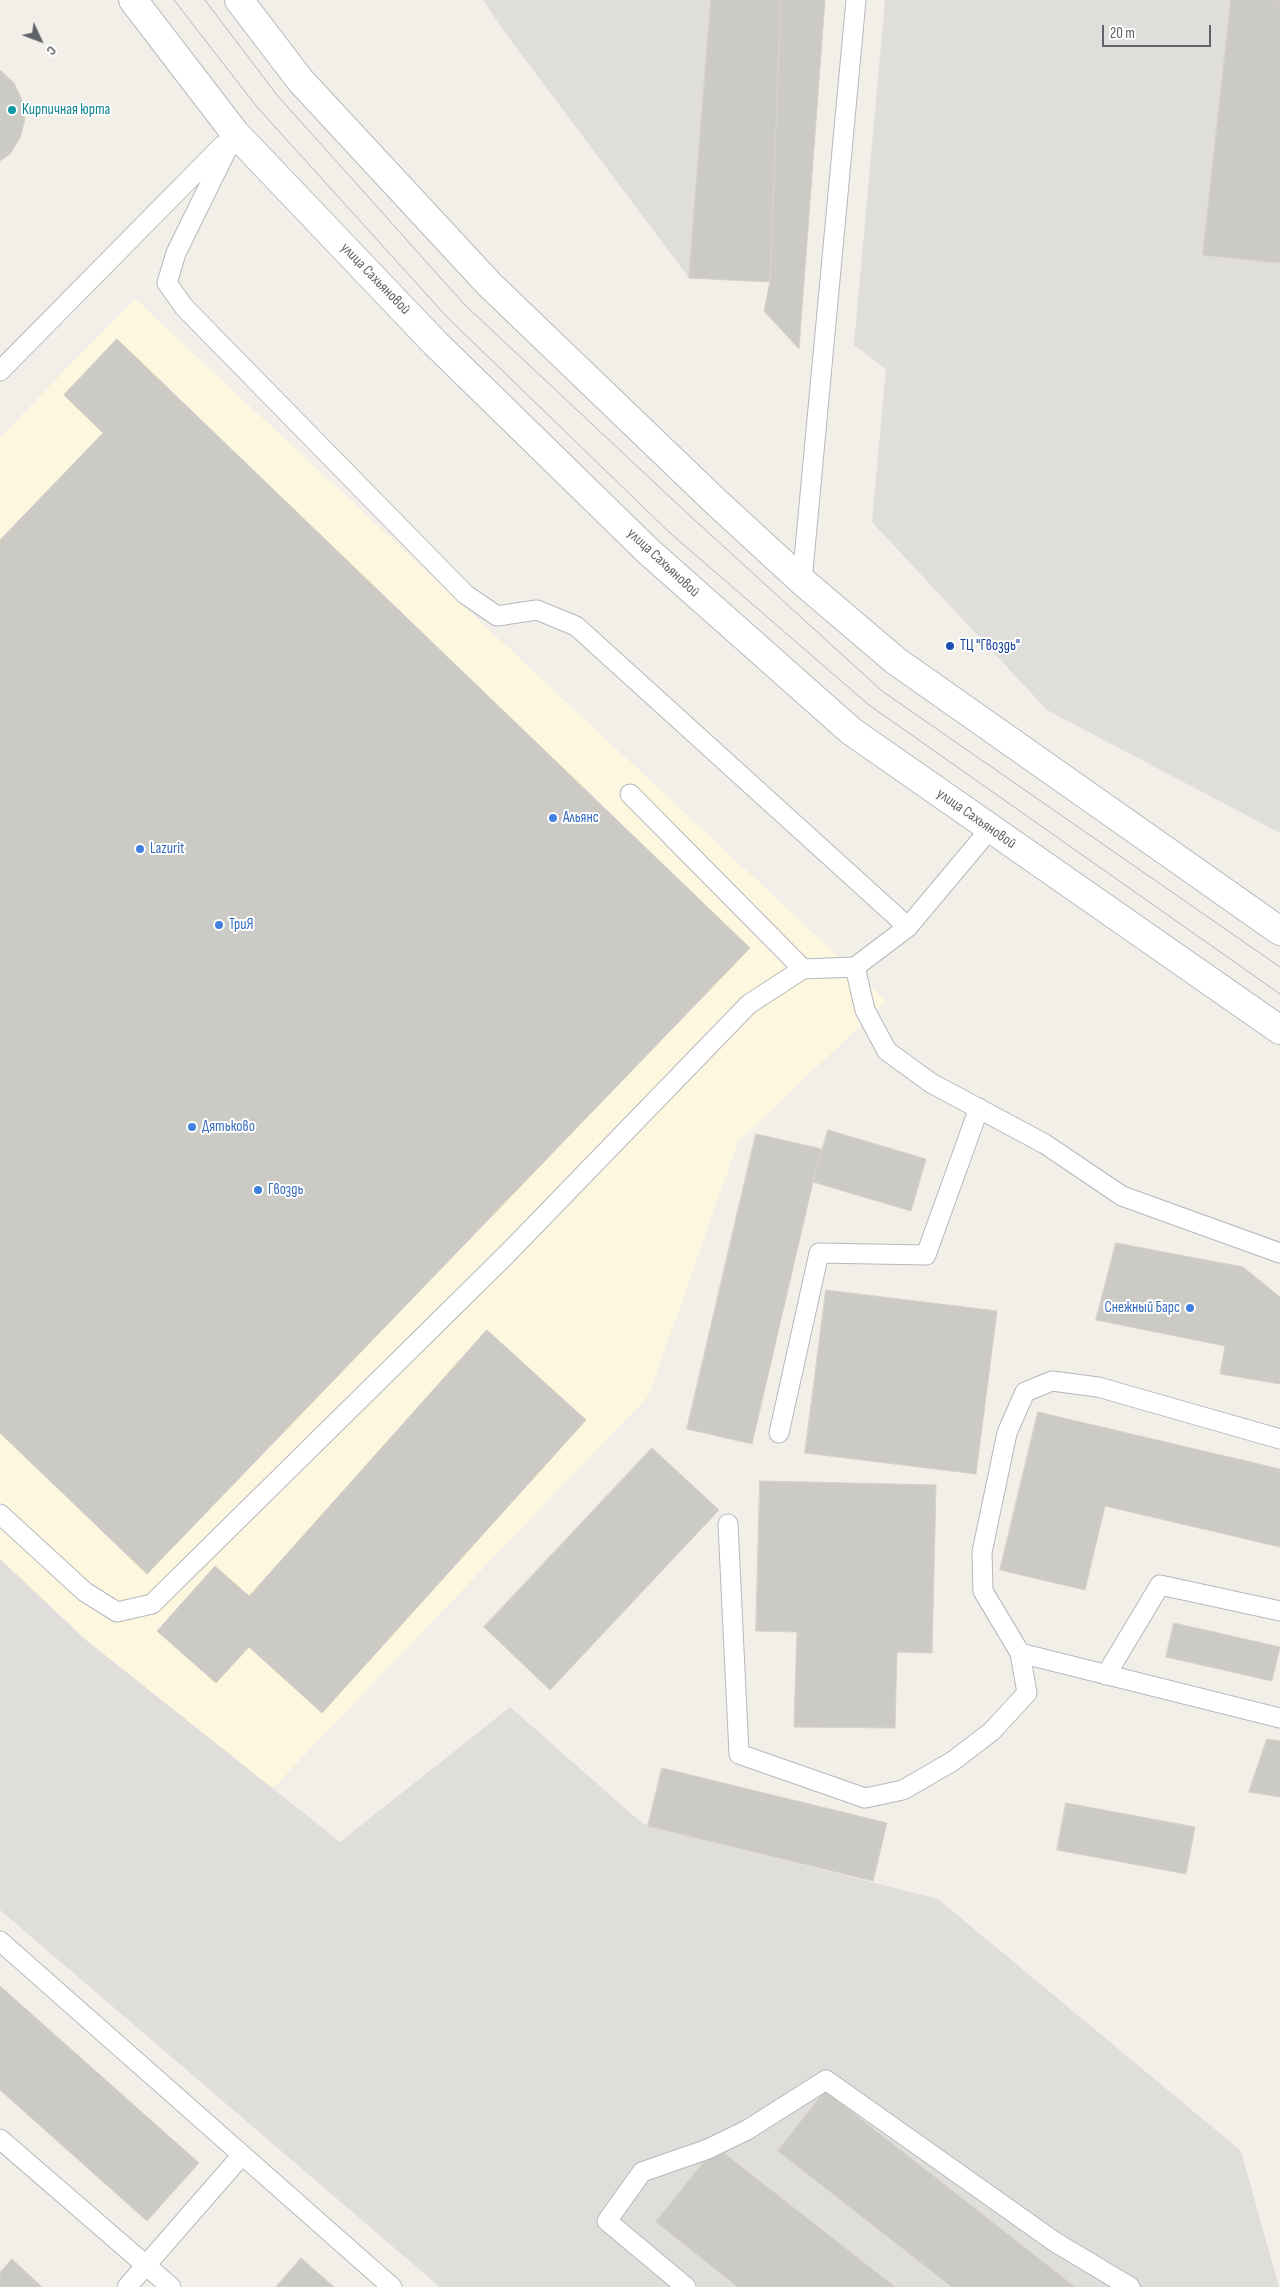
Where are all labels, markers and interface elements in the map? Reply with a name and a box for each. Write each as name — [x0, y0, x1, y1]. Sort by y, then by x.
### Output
north arrow — [15, 15, 65, 65]
scale bar — [1105, 15, 1214, 47]
text: 20 m — [1110, 24, 1135, 43]
text: С — [43, 42, 60, 59]
place label: Кирпичная юрта — [22, 101, 110, 119]
marker: Кирпичная юрта — [6, 104, 18, 116]
street label: улица Сахьяновой — [336, 239, 414, 319]
street label: улица Сахьяновой — [623, 525, 703, 601]
place label: ТЦ "Гвоздь" — [960, 637, 1020, 655]
marker: ТЦ "Гвоздь" — [944, 640, 956, 652]
street label: улица Сахьяновой — [933, 785, 1019, 853]
place label: Альянс — [563, 809, 599, 827]
marker: Альянс — [547, 812, 559, 824]
place label: Lazurit — [150, 840, 185, 858]
marker: Lazurit — [134, 843, 146, 855]
place label: ТриЯ — [229, 916, 253, 934]
marker: ТриЯ — [213, 919, 225, 931]
place label: Дятьково — [202, 1118, 255, 1136]
marker: Дятьково — [186, 1121, 198, 1133]
place label: Гвоздь — [268, 1181, 303, 1199]
marker: Гвоздь — [252, 1184, 264, 1196]
place label: Снежный Барс — [1104, 1299, 1180, 1317]
marker: Снежный Барс — [1184, 1302, 1196, 1314]

